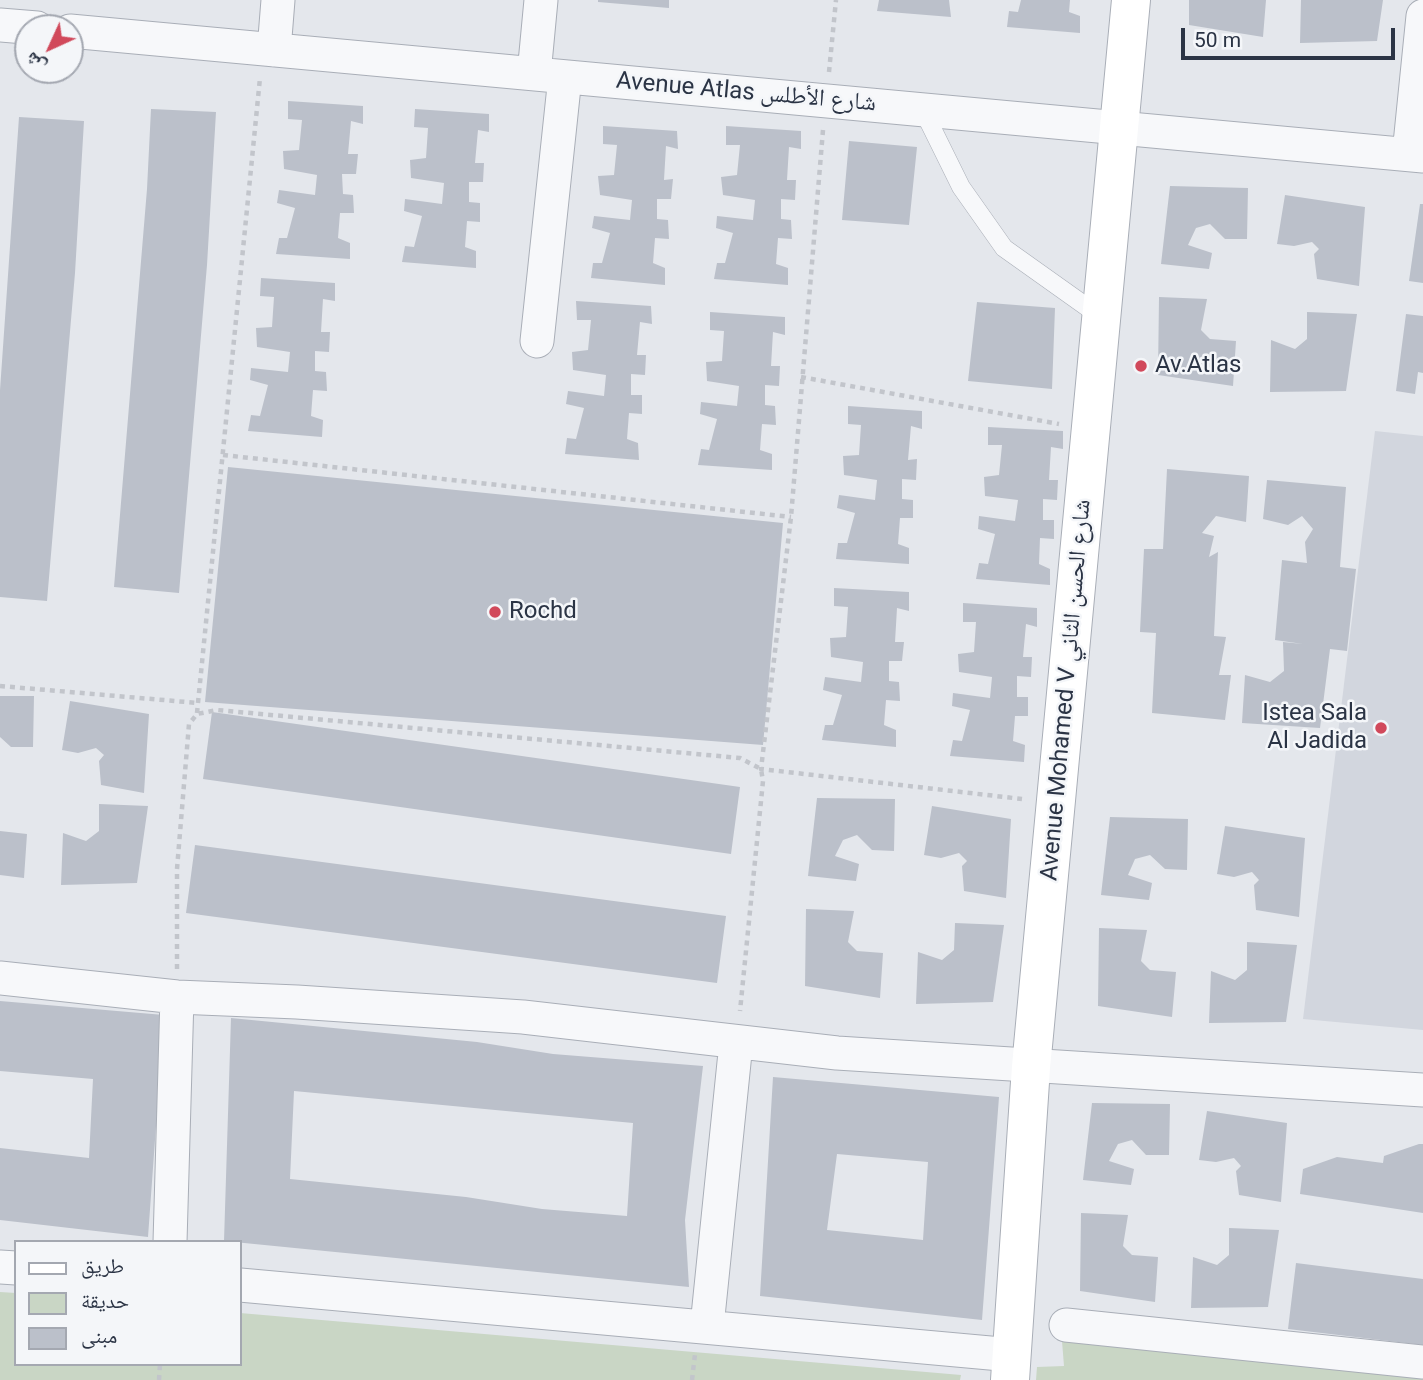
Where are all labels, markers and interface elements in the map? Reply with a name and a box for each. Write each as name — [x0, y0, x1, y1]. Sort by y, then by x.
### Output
north arrow — [14, 14, 84, 84]
scale bar — [1185, 14, 1398, 58]
text: 50 m — [1194, 28, 1241, 52]
text: ش — [20, 48, 50, 78]
street label: Avenue Atlas شارع الأطلس — [615, 67, 877, 119]
place label: Av.Atlas — [1155, 352, 1241, 380]
marker: Av.Atlas — [1133, 358, 1149, 374]
street label: Avenue Mohamed V شارع الحسن الثاني — [1036, 498, 1098, 882]
place label: Rochd — [509, 598, 577, 626]
marker: Rochd — [487, 604, 503, 620]
place label: Istea Sala Al Jadida — [1262, 700, 1367, 756]
marker: Istea Sala Al Jadida — [1373, 720, 1389, 736]
legend — [14, 1240, 242, 1366]
text: طريق — [81, 1254, 124, 1278]
text: حديقة — [81, 1289, 129, 1313]
text: مبنى — [81, 1324, 117, 1348]

